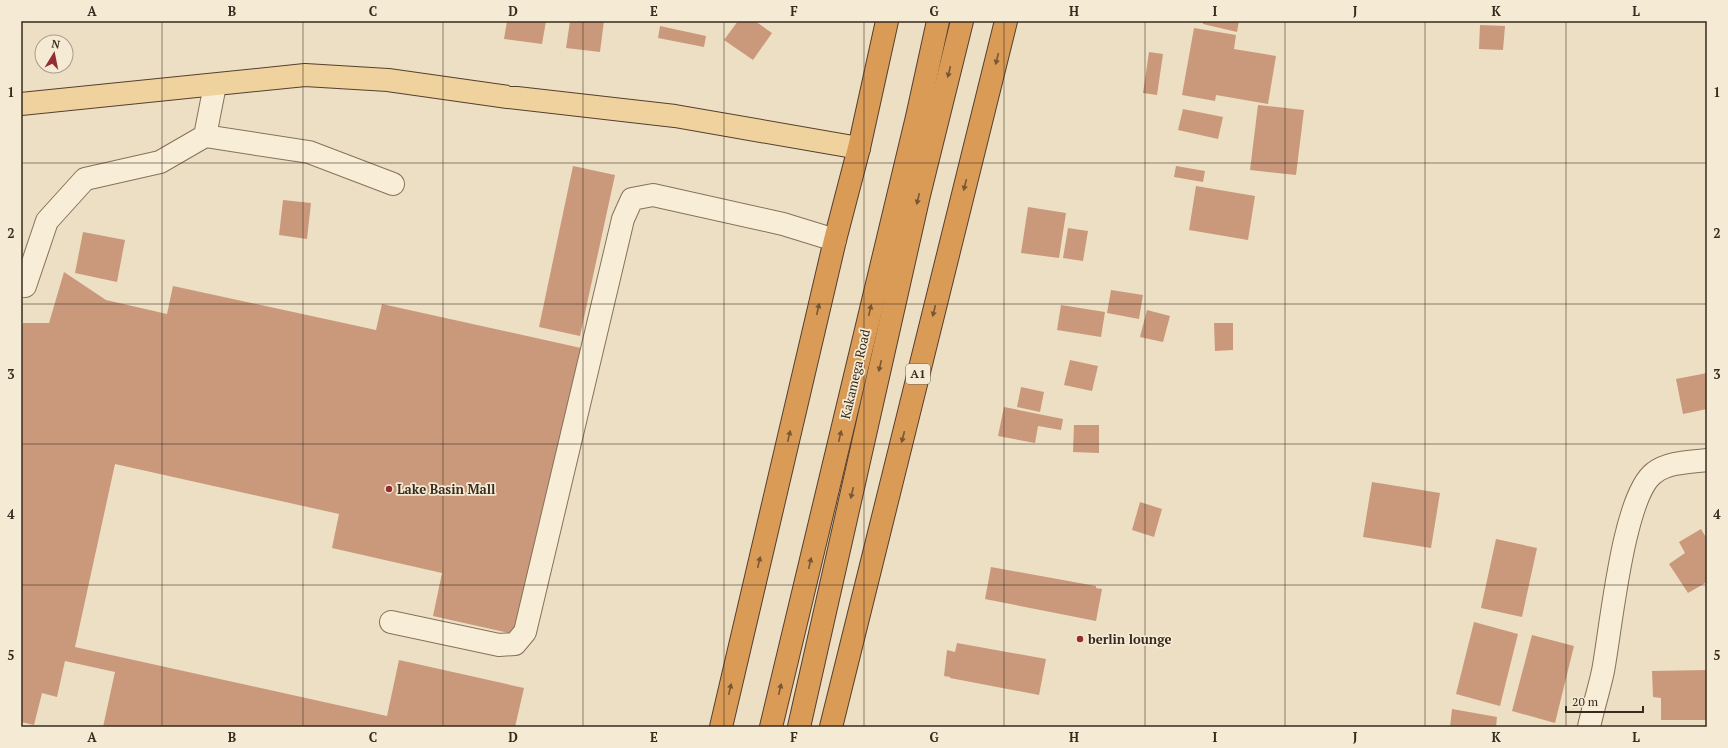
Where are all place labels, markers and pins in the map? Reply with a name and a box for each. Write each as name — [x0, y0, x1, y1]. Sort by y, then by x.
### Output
place label: Lake Basin Mall — [397, 480, 495, 498]
marker: Lake Basin Mall — [384, 484, 394, 494]
place label: berlin lounge — [1087, 630, 1172, 648]
marker: berlin lounge — [1075, 634, 1085, 644]

